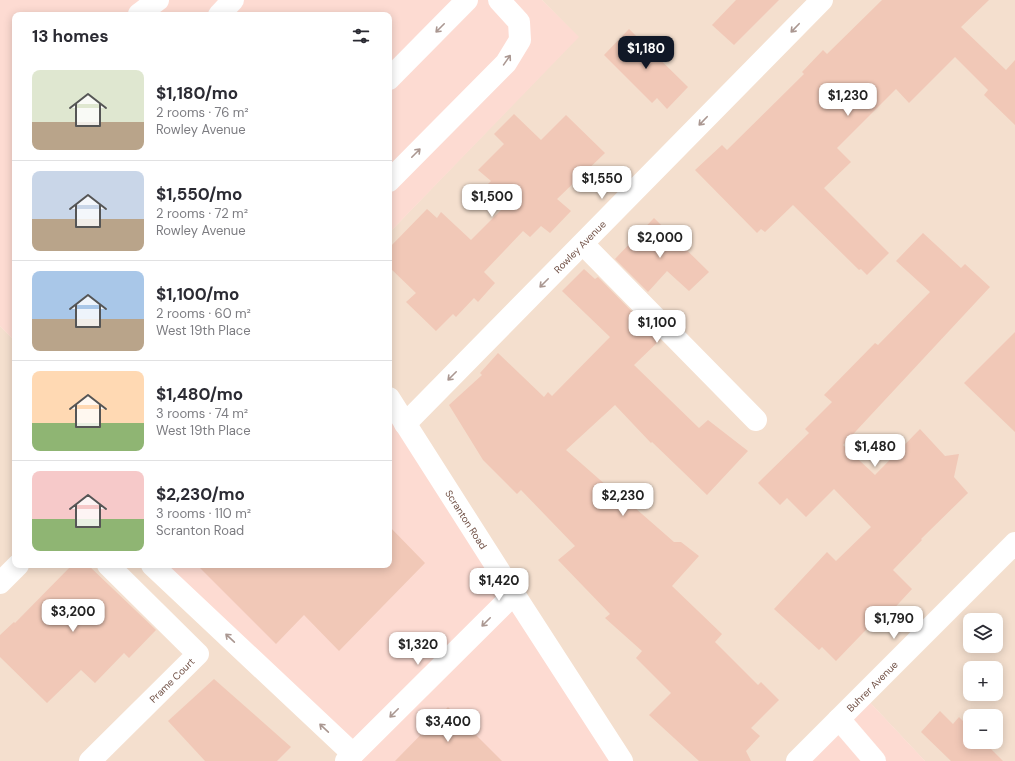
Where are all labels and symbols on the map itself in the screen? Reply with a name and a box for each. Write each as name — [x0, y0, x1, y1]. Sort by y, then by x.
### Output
one-way arrow — [435, 23, 445, 33]
one-way arrow — [790, 23, 799, 33]
pin: $1,180 — [613, 36, 679, 70]
one-way arrow — [503, 55, 511, 66]
pin: $1,230 — [815, 83, 881, 117]
one-way arrow — [699, 116, 708, 126]
one-way arrow — [412, 148, 421, 158]
pin: $1,550 — [569, 166, 635, 200]
pin: $1,500 — [459, 184, 525, 218]
street label: Rowley Avenue — [551, 217, 609, 276]
pin: $2,000 — [627, 225, 693, 259]
one-way arrow — [539, 278, 549, 288]
pin: $1,100 — [624, 310, 690, 344]
one-way arrow — [448, 371, 457, 381]
pin: $1,480 — [842, 434, 908, 468]
pin: $2,230 — [590, 483, 656, 517]
street label: Scranton Road — [443, 487, 490, 552]
pin: $1,420 — [466, 568, 532, 602]
pin: $3,200 — [40, 599, 106, 633]
pin: $1,790 — [861, 606, 927, 640]
one-way arrow — [482, 617, 491, 627]
pin: $1,320 — [385, 632, 451, 666]
one-way arrow — [225, 634, 235, 643]
street label: Prame Court — [146, 655, 197, 705]
street label: Buhrer Avenue — [844, 657, 901, 714]
one-way arrow — [389, 709, 399, 718]
pin: $3,400 — [415, 709, 481, 743]
one-way arrow — [319, 723, 329, 733]

